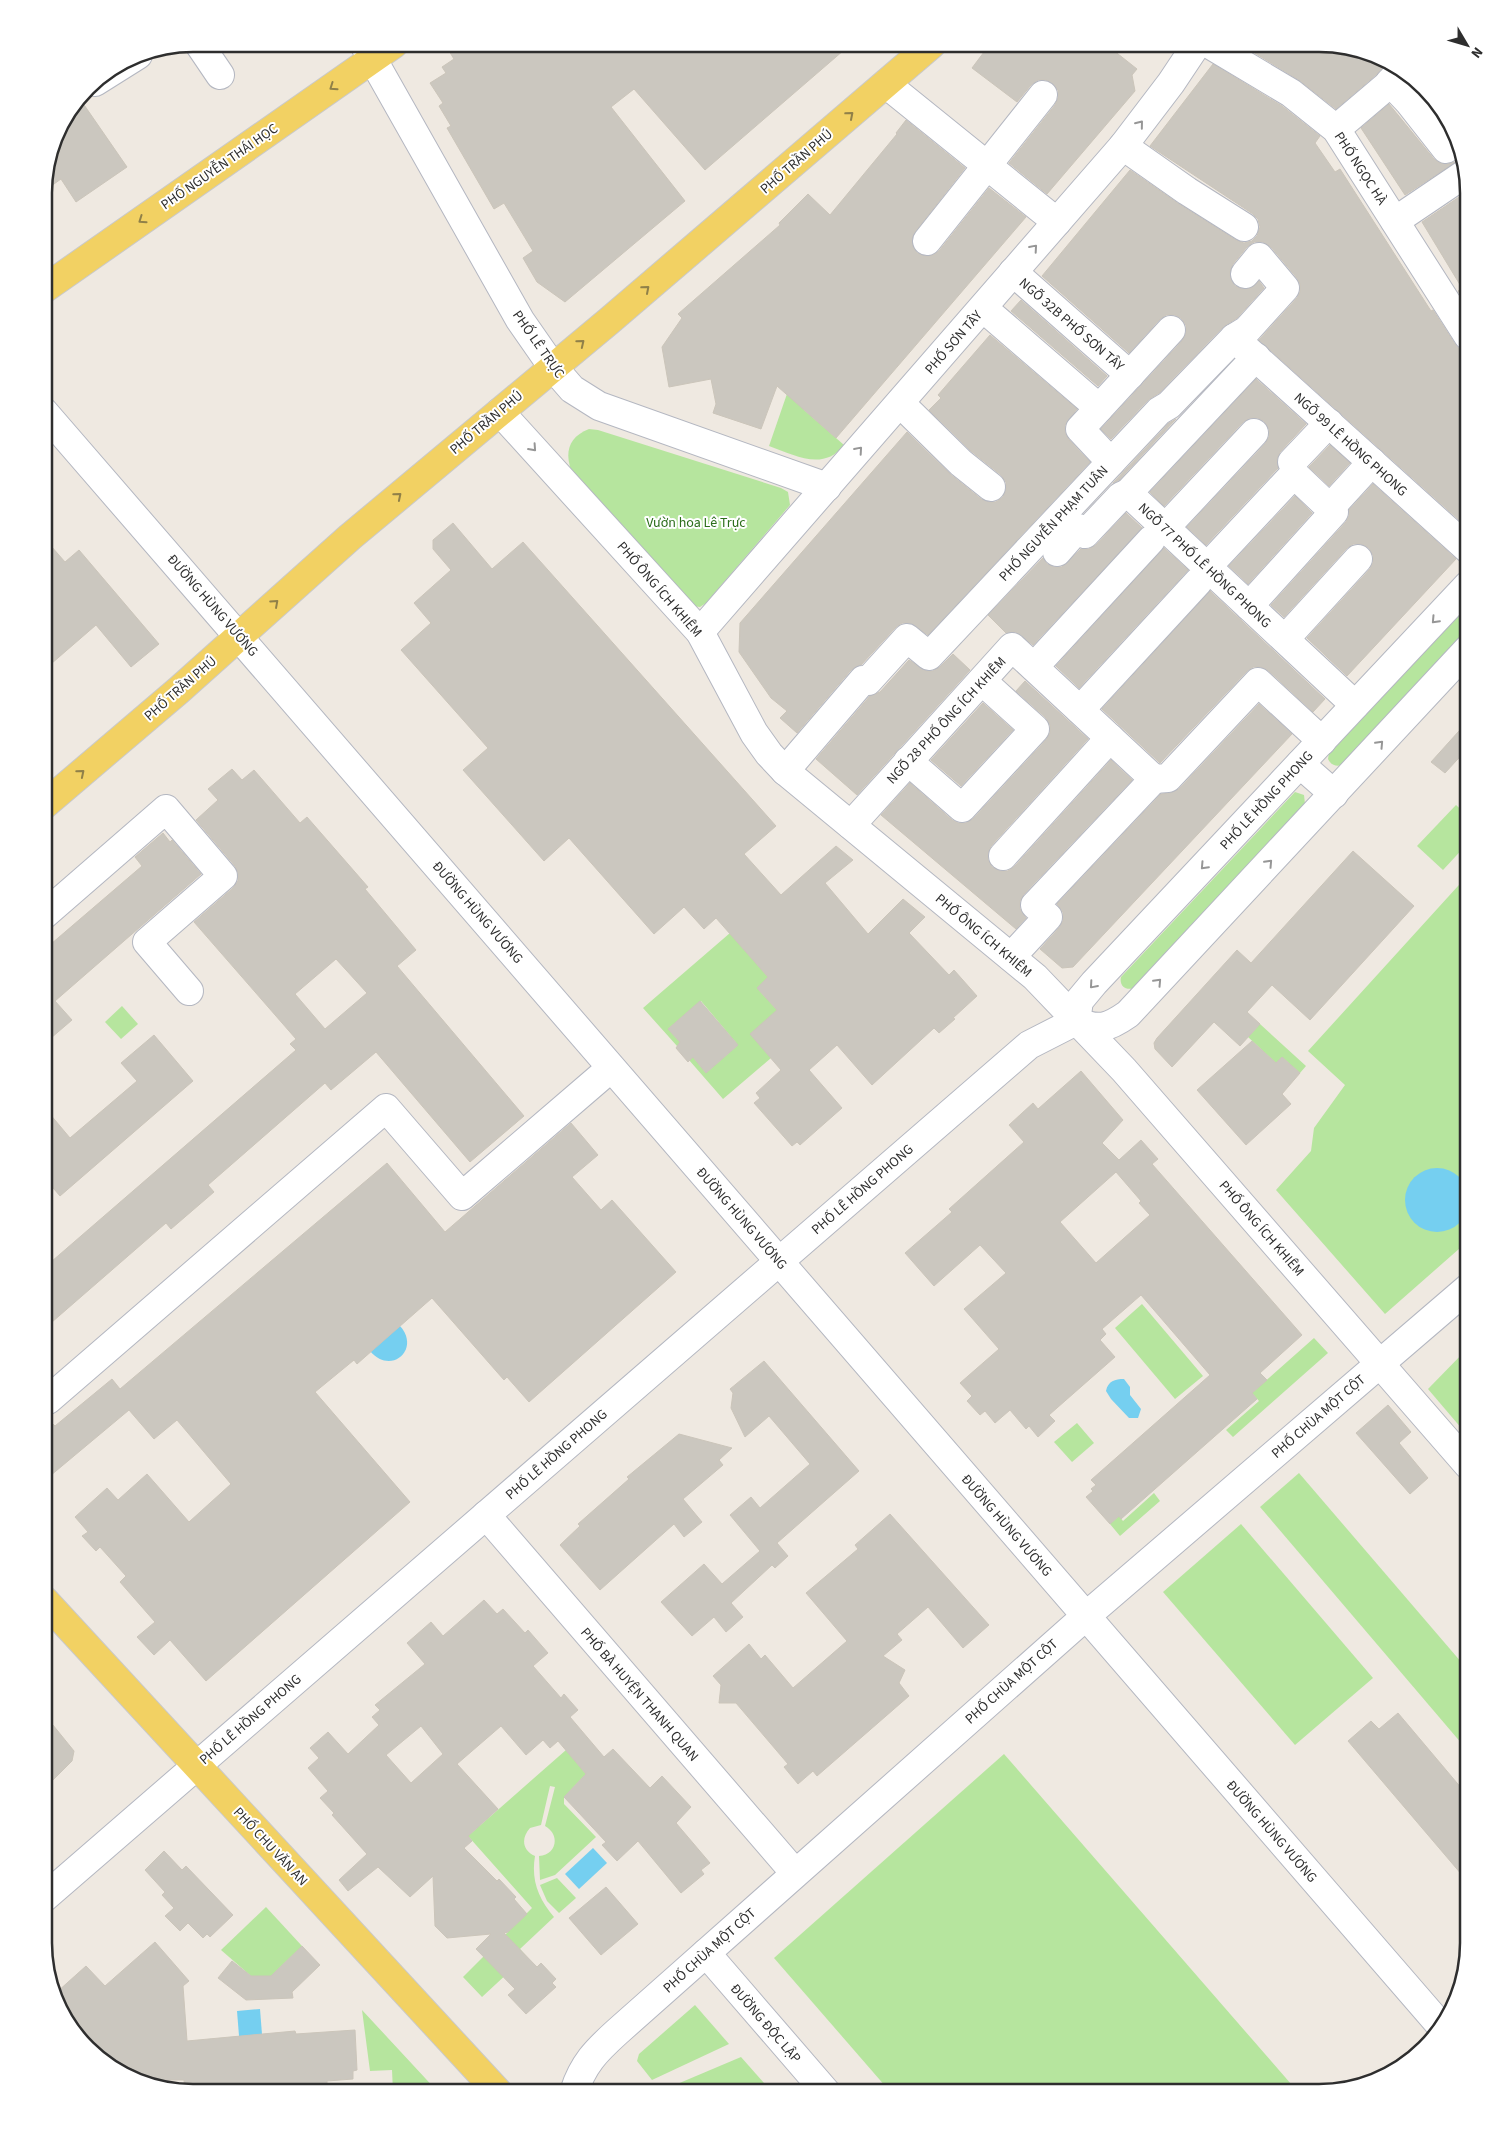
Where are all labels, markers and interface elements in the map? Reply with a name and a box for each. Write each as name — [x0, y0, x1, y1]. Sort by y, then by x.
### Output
north arrow — [1442, 20, 1492, 70]
text: N — [1466, 43, 1487, 62]
one-way arrow — [329, 81, 339, 90]
one-way arrow — [844, 112, 853, 121]
street label: PHỐ NGUYỄN THÁI HỌC — [157, 119, 282, 215]
one-way arrow — [1134, 121, 1143, 130]
street label: PHỐ TRẦN PHÚ — [756, 125, 837, 199]
street label: PHỐ NGỌC HÀ — [1329, 128, 1392, 209]
one-way arrow — [139, 214, 148, 223]
one-way arrow — [1029, 245, 1037, 254]
street label: NGÕ 32B PHỐ SƠN TÂY — [1014, 273, 1129, 376]
one-way arrow — [641, 286, 650, 295]
street label: PHỐ SƠN TÂY — [920, 306, 987, 379]
street label: PHỐ LÊ TRỰC — [507, 307, 569, 383]
one-way arrow — [575, 340, 584, 349]
street label: PHỐ TRẦN PHÚ — [446, 386, 528, 459]
street label: NGÕ 99 LÊ HỒNG PHONG — [1289, 388, 1411, 501]
one-way arrow — [527, 442, 536, 451]
one-way arrow — [853, 447, 862, 456]
street label: PHỐ NGUYỄN PHẠM TUÂN — [995, 461, 1113, 586]
one-way arrow — [392, 494, 401, 502]
street label: NGÕ 77 PHỐ LÊ HỒNG PHONG — [1133, 499, 1275, 633]
park label: Vườn hoa Lê Trực — [646, 513, 746, 533]
street label: PHỐ ÔNG ÍCH KHIÊM — [612, 537, 706, 642]
street label: ĐƯỜNG HÙNG VƯƠNG — [162, 550, 262, 661]
one-way arrow — [270, 600, 279, 609]
one-way arrow — [1432, 615, 1441, 624]
street label: PHỐ TRẦN PHÚ — [140, 652, 221, 726]
street label: NGÕ 28 PHỐ ÔNG ÍCH KHIÊM — [882, 653, 1011, 789]
one-way arrow — [1374, 741, 1383, 750]
street label: PHỐ LÊ HỒNG PHONG — [1215, 747, 1318, 855]
one-way arrow — [75, 770, 84, 779]
street label: ĐƯỜNG HÙNG VƯƠNG — [427, 857, 527, 968]
one-way arrow — [1263, 860, 1272, 869]
one-way arrow — [1201, 861, 1210, 870]
street label: PHỐ ÔNG ÍCH KHIÊM — [931, 889, 1036, 982]
one-way arrow — [1152, 978, 1161, 987]
one-way arrow — [1090, 979, 1099, 988]
street label: PHỐ LÊ HỒNG PHONG — [807, 1140, 918, 1240]
street label: ĐƯỜNG HÙNG VƯƠNG — [691, 1163, 791, 1274]
street label: PHỐ ÔNG ÍCH KHIÊM — [1214, 1176, 1308, 1281]
street label: PHỐ CHÙA MỘT CỘT — [1267, 1370, 1370, 1463]
street label: PHỐ LÊ HỒNG PHONG — [501, 1405, 612, 1505]
street label: ĐƯỜNG HÙNG VƯƠNG — [956, 1470, 1056, 1581]
street label: PHỐ BÀ HUYỆN THANH QUAN — [575, 1623, 703, 1766]
street label: PHỐ CHÙA MỘT CỘT — [961, 1634, 1063, 1729]
street label: PHỐ LÊ HỒNG PHONG — [195, 1670, 306, 1770]
street label: ĐƯỜNG HÙNG VƯƠNG — [1221, 1776, 1321, 1887]
street label: PHỐ CHU VĂN AN — [228, 1803, 312, 1891]
street label: PHỐ CHÙA MỘT CỘT — [659, 1903, 761, 1998]
street label: ĐƯỜNG ĐỘC LẬP — [725, 1980, 805, 2068]

